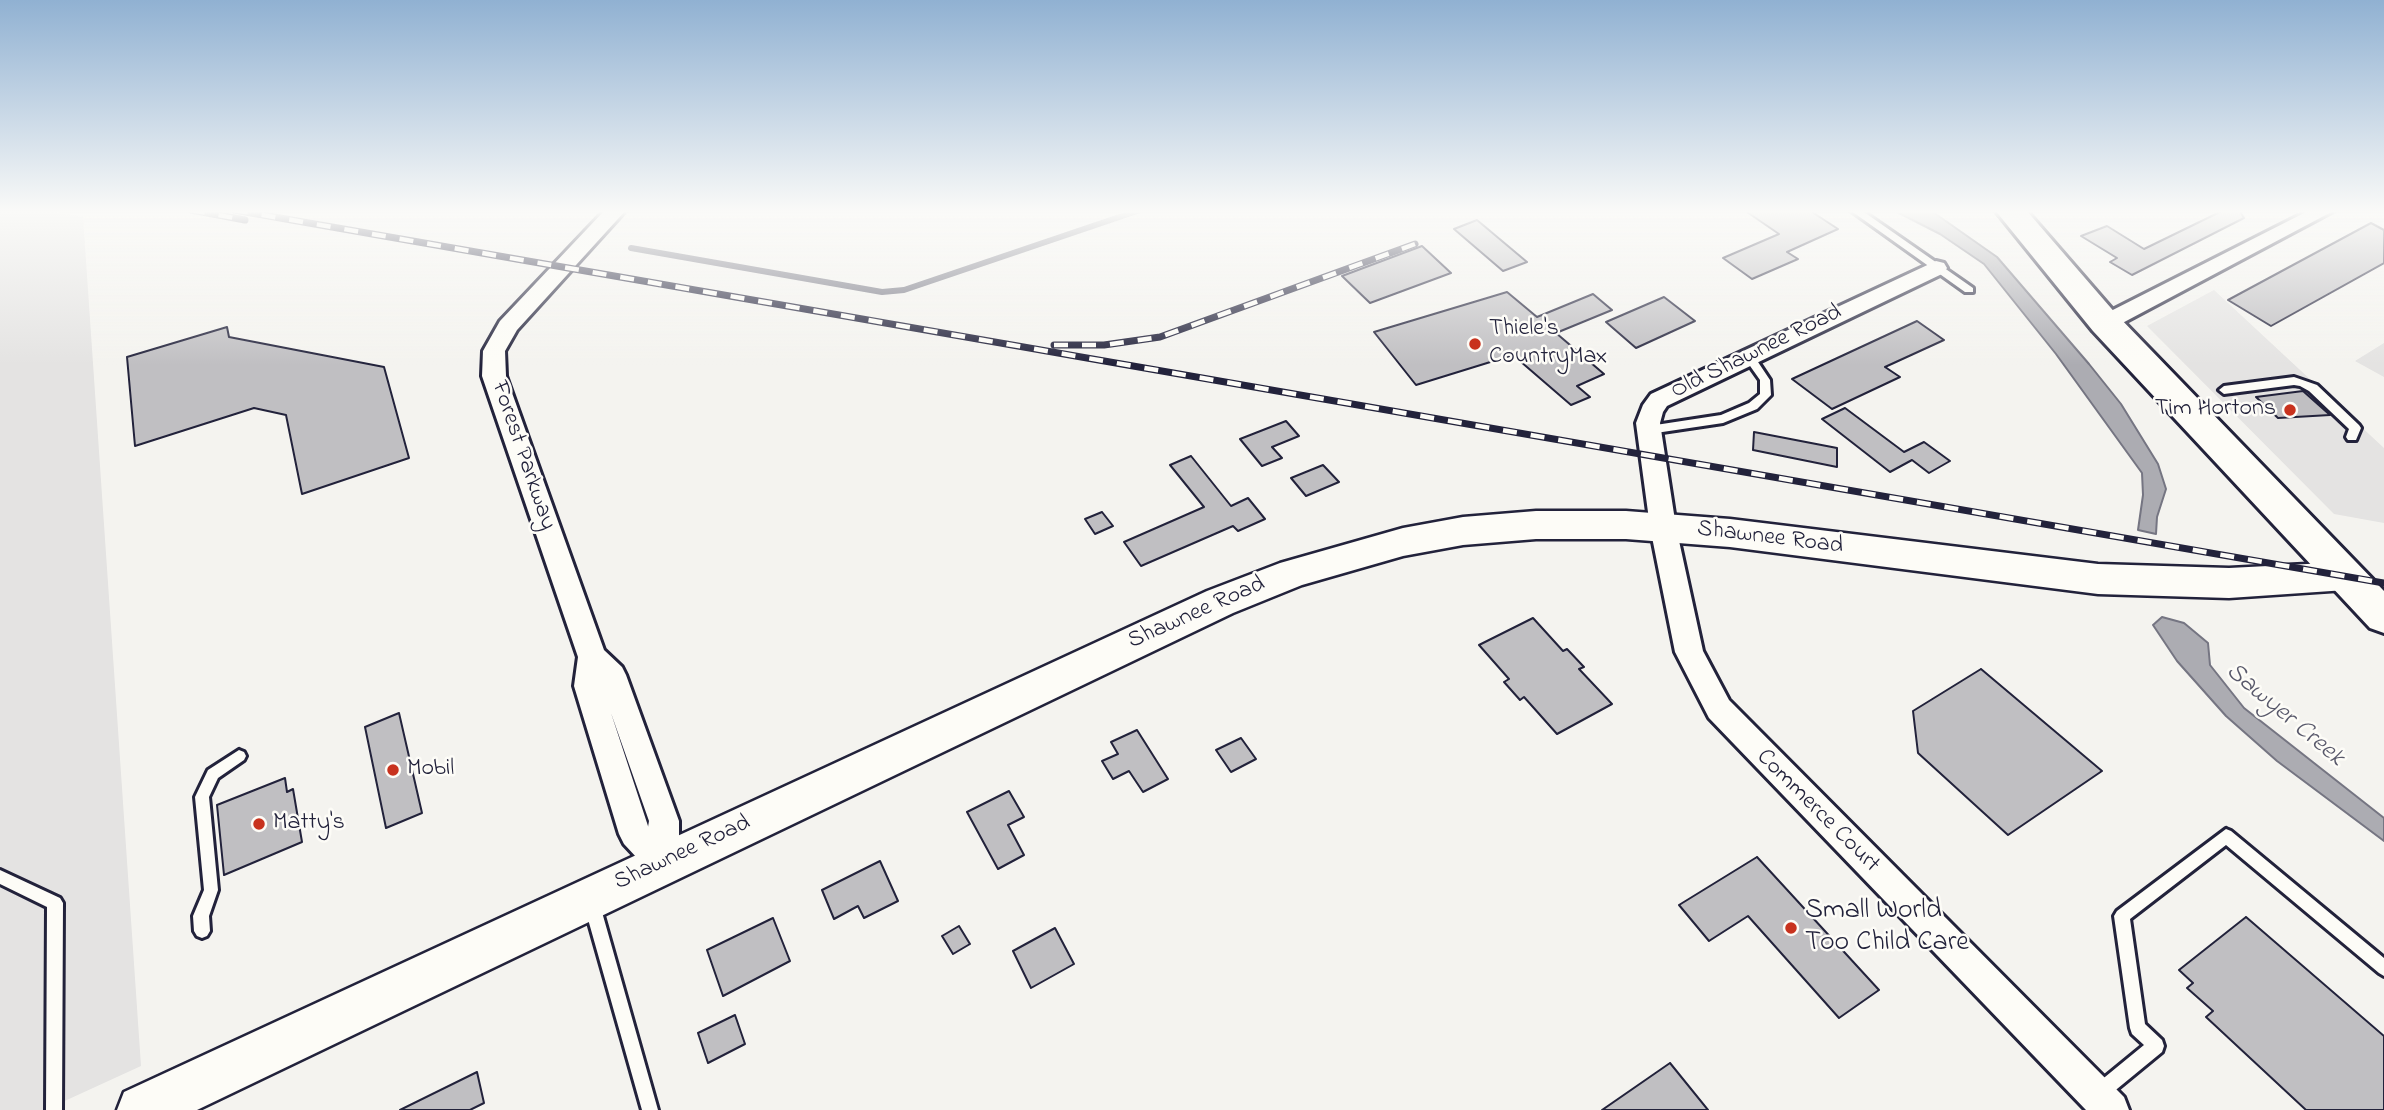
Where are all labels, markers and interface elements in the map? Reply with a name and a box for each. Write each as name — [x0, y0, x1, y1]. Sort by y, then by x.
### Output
street label: Old Shawnee Road — [1667, 299, 1847, 407]
place label: Thiele's CountryMax — [1489, 316, 1607, 372]
marker: Thiele's CountryMax — [1467, 336, 1483, 352]
street label: Forest Parkway — [483, 378, 561, 534]
place label: Tim Hortons — [2155, 396, 2276, 424]
marker: Tim Hortons — [2282, 402, 2298, 418]
street label: Shawnee Road — [1695, 516, 1845, 562]
street label: Shawnee Road — [1124, 571, 1270, 657]
water label: Sawyer Creek — [2218, 657, 2350, 775]
street label: Commerce Court — [1749, 744, 1885, 880]
place label: Mobil — [407, 756, 454, 784]
marker: Mobil — [385, 762, 401, 778]
place label: Matty's — [273, 810, 345, 838]
street label: Shawnee Road — [610, 810, 756, 898]
marker: Matty's — [251, 816, 267, 832]
place label: Small World Too Child Care — [1805, 895, 1969, 961]
marker: Small World Too Child Care — [1783, 920, 1799, 936]

